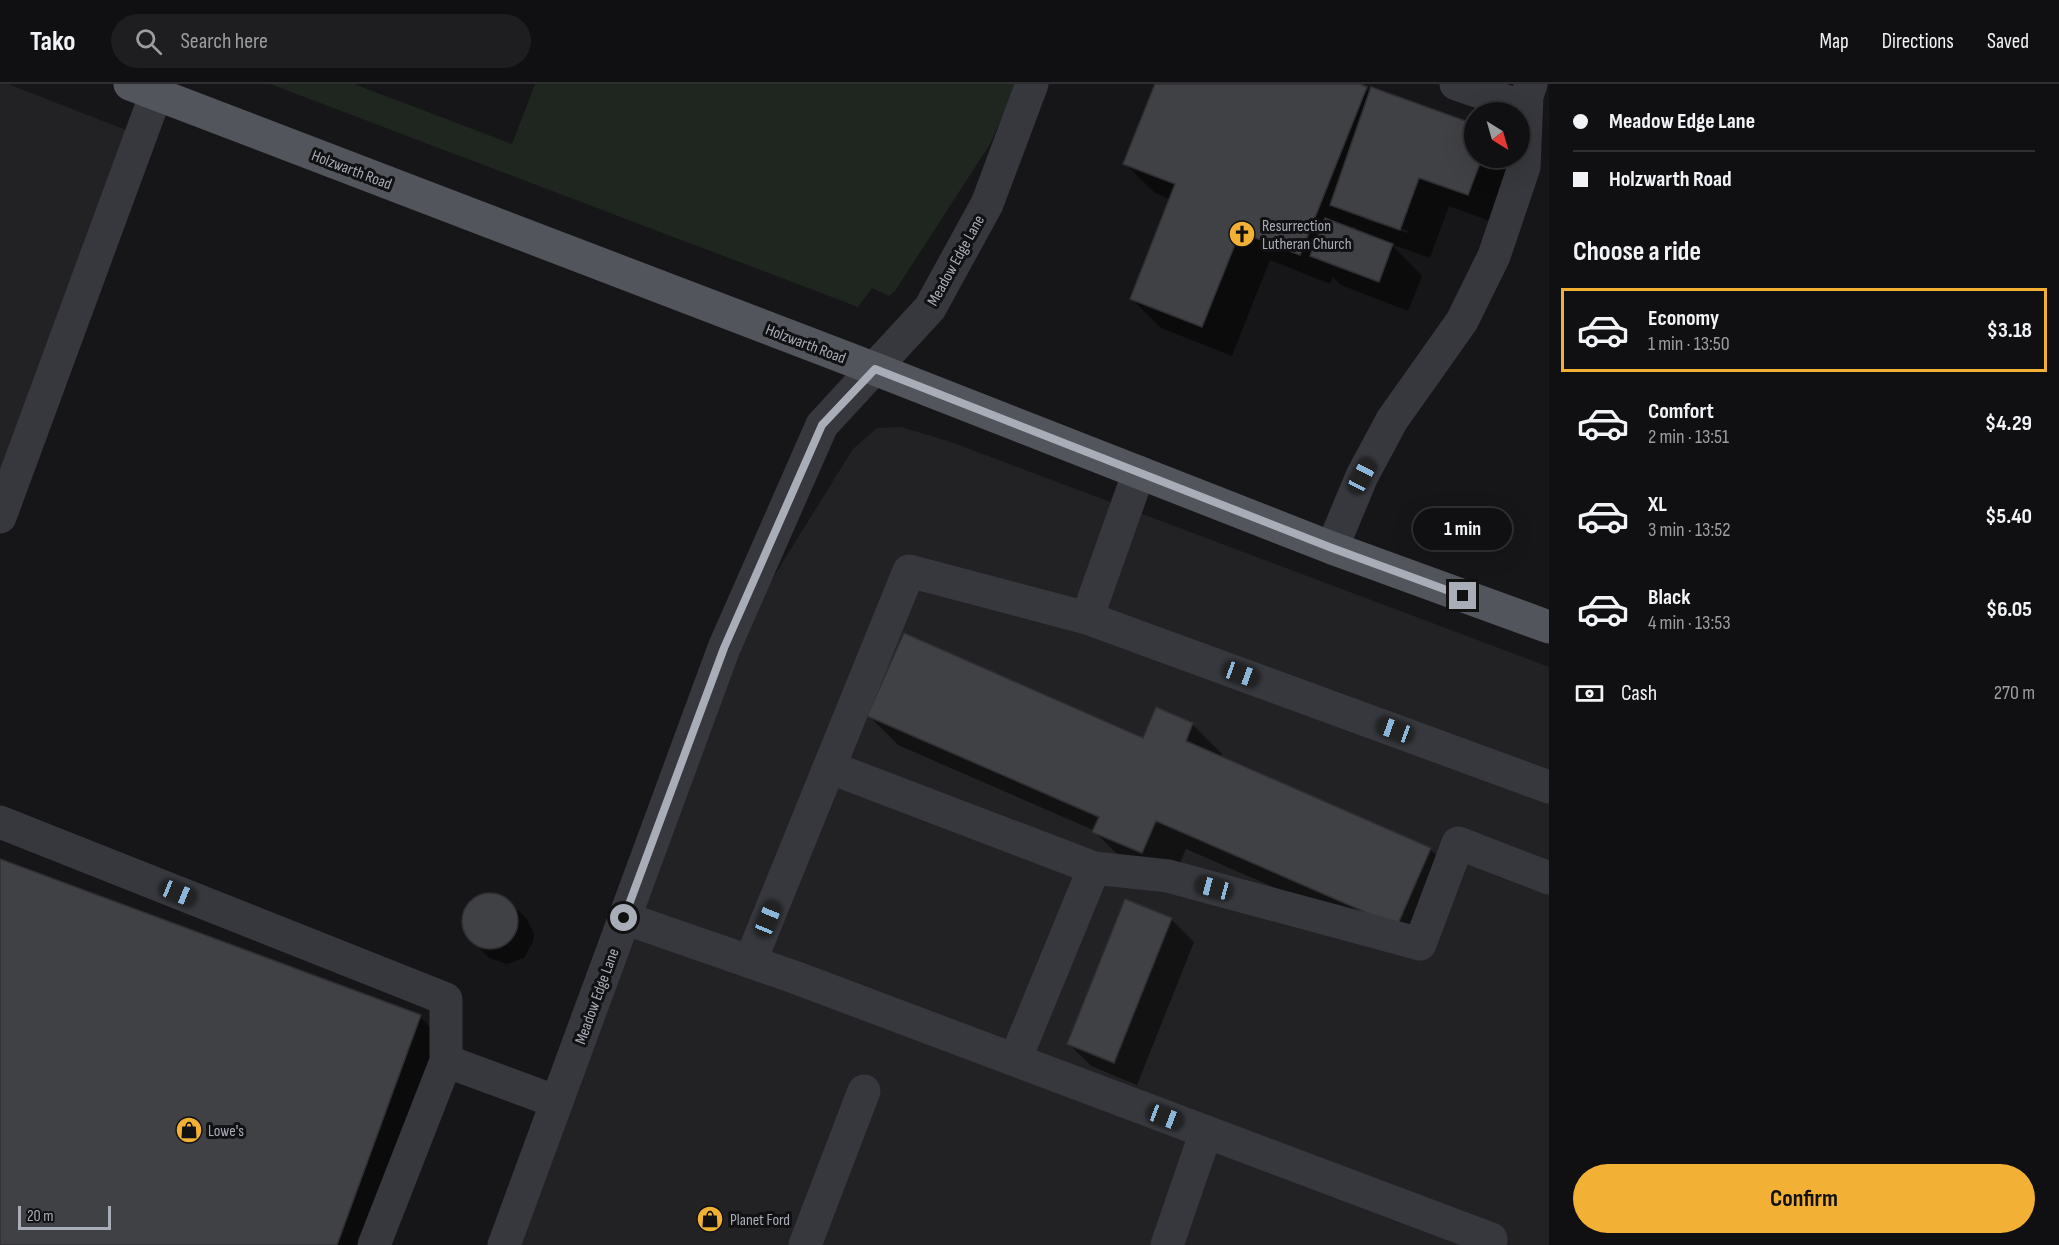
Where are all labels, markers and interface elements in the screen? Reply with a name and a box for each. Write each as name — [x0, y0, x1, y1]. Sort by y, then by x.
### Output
search box — [111, 14, 531, 68]
text: Tako — [30, 25, 75, 58]
icon: search — [132, 25, 165, 58]
text: Search here — [180, 28, 268, 55]
text: Map — [1819, 29, 1849, 54]
text: Directions — [1882, 29, 1954, 54]
text: Saved — [1987, 29, 2029, 54]
north arrow — [1464, 102, 1530, 168]
map controls — [1464, 102, 1530, 168]
text: Meadow Edge Lane — [1609, 108, 1755, 135]
street label: Holzwarth Road — [309, 146, 394, 194]
text: Holzwarth Road — [1609, 166, 1732, 193]
street label: Meadow Edge Lane — [924, 212, 989, 309]
place label: Resurrection Lutheran Church — [1262, 217, 1352, 254]
church icon: Resurrection Lutheran Church — [1227, 219, 1257, 249]
text: Choose a ride — [1573, 236, 1701, 268]
icon: car — [1576, 303, 1630, 357]
text: Economy — [1648, 305, 1719, 332]
text: $3.18 — [1987, 317, 2032, 344]
street label: Holzwarth Road — [763, 320, 848, 368]
text: 1 min · 13:50 — [1648, 332, 1730, 356]
icon: car — [1576, 396, 1630, 450]
text: Comfort — [1648, 398, 1714, 425]
text: $4.29 — [1985, 410, 2032, 437]
text: 2 min · 13:51 — [1648, 425, 1729, 449]
car — [1346, 456, 1378, 496]
icon: car — [1576, 489, 1630, 543]
text: XL — [1648, 491, 1667, 518]
text: $5.40 — [1985, 503, 2032, 530]
callout: 1 min — [1414, 509, 1512, 551]
text: 1 min — [1444, 517, 1481, 541]
text: 3 min · 13:52 — [1648, 518, 1730, 542]
route end — [1449, 582, 1476, 609]
icon: car — [1576, 582, 1630, 636]
text: Black — [1648, 584, 1690, 611]
text: $6.05 — [1986, 596, 2032, 623]
text: 4 min · 13:53 — [1648, 611, 1731, 635]
car — [1221, 659, 1261, 689]
icon: cash — [1573, 677, 1606, 710]
text: Cash — [1621, 680, 1657, 707]
text: 270 m — [1994, 681, 2035, 705]
car — [1375, 715, 1415, 745]
car — [1194, 875, 1234, 901]
car — [158, 878, 198, 908]
car — [753, 899, 783, 939]
route start — [610, 904, 637, 931]
street label: Meadow Edge Lane — [571, 946, 624, 1047]
car — [1145, 1102, 1185, 1132]
shop icon: Lowe's — [174, 1115, 204, 1145]
place label: Lowe's — [208, 1122, 244, 1141]
button: Confirm — [1573, 1164, 2035, 1233]
scale bar — [18, 1203, 111, 1230]
shop icon: Planet Ford — [695, 1204, 725, 1234]
text: 20 m — [27, 1207, 54, 1226]
place label: Planet Ford — [730, 1211, 790, 1230]

